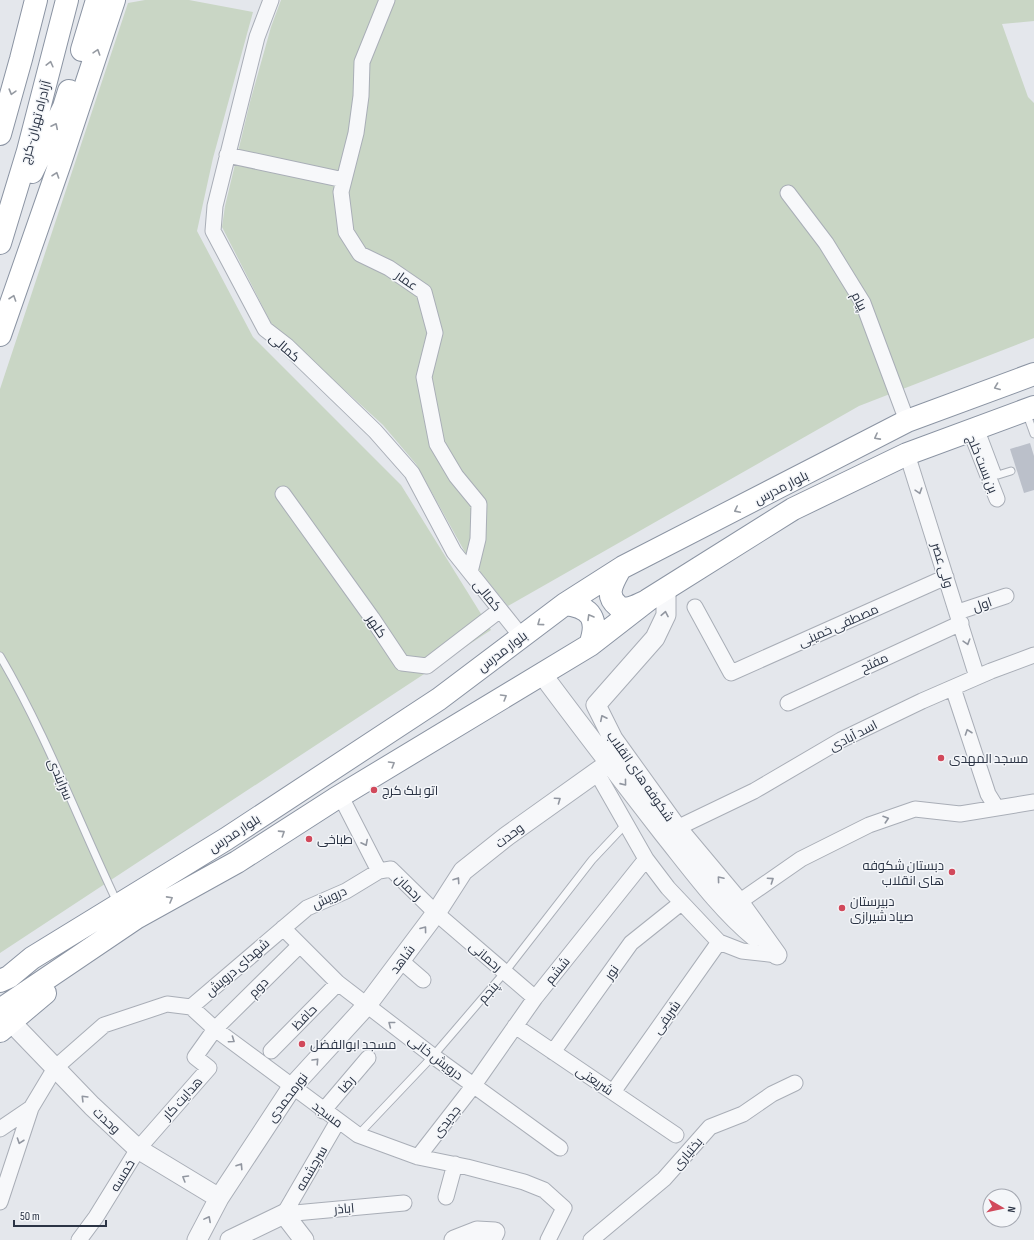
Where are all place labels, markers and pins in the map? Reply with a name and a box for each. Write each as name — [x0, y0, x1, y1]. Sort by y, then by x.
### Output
place label: مسجد المهدی — [949, 751, 1028, 767]
marker: مسجد المهدی — [936, 753, 946, 763]
place label: اتو بلک کرج — [382, 783, 438, 799]
marker: اتو بلک کرج — [369, 785, 379, 795]
place label: طباخی — [317, 832, 353, 848]
marker: طباخی — [304, 834, 314, 844]
place label: دبستان شکوفه های انقلاب — [862, 858, 944, 889]
marker: دبستان شکوفه های انقلاب — [947, 867, 957, 877]
place label: دبیرستان صیاد شیرازی — [850, 894, 914, 925]
marker: دبیرستان صیاد شیرازی — [837, 903, 847, 913]
place label: مسجد ابوالفضل — [310, 1037, 396, 1053]
marker: مسجد ابوالفضل — [297, 1039, 307, 1049]

